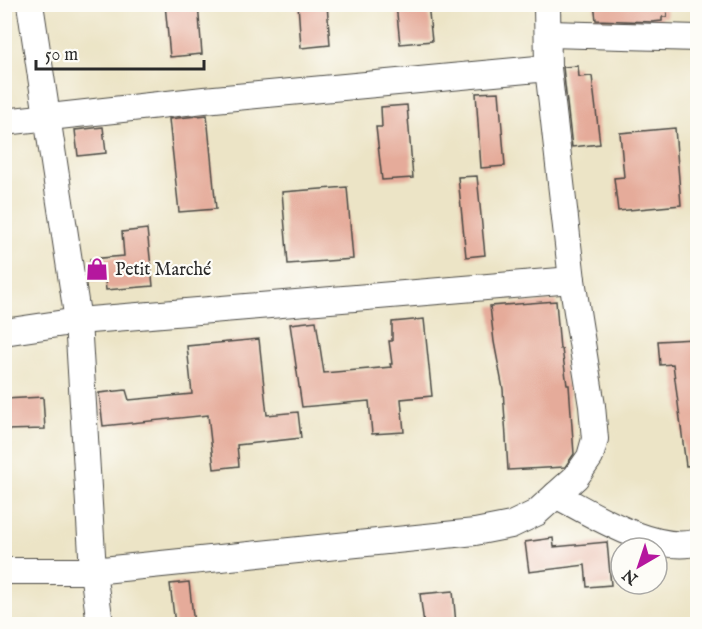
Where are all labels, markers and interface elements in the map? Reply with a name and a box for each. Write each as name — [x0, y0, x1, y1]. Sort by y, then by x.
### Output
scale bar — [36, 33, 204, 71]
text: 50 m — [45, 44, 78, 67]
shop icon: Petit Marché — [84, 256, 110, 282]
place label: Petit Marché — [115, 259, 211, 282]
north arrow — [609, 536, 669, 596]
text: N — [619, 564, 643, 589]

